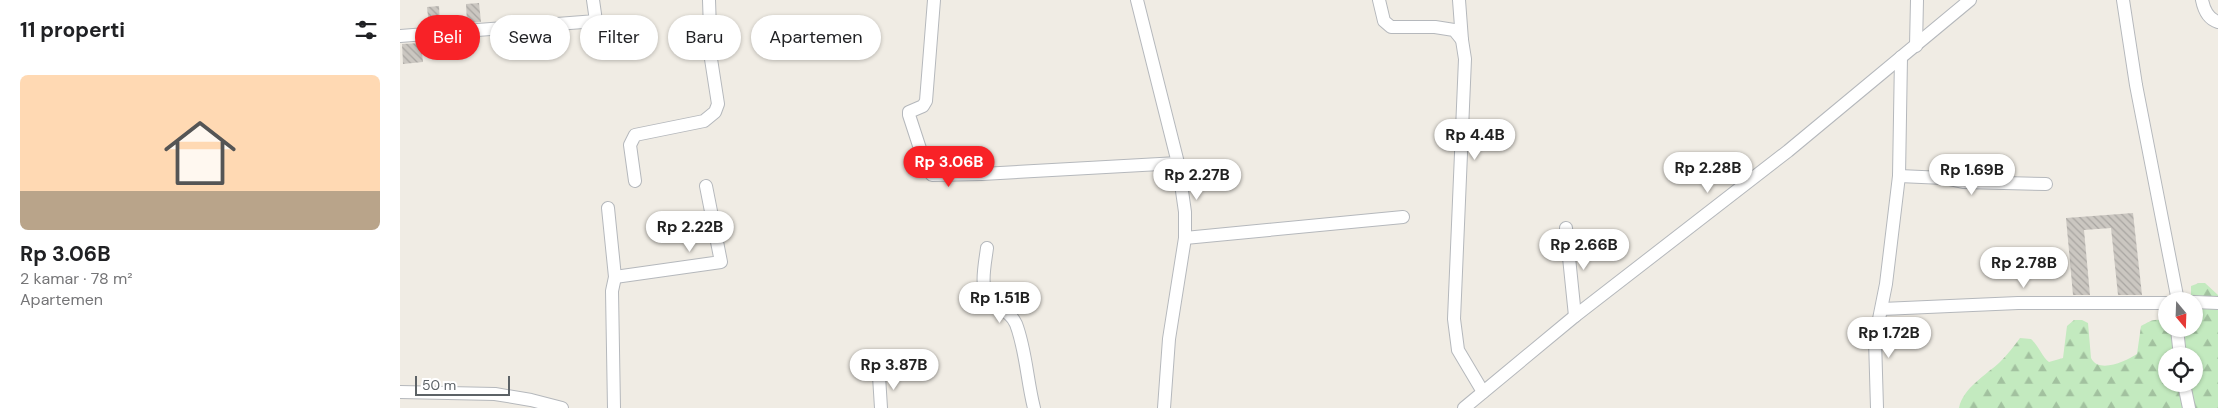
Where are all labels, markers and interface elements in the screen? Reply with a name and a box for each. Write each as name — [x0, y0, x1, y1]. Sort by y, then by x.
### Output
chip: Beli — [415, 15, 480, 60]
chip: Sewa — [490, 15, 570, 60]
chip: Filter — [580, 15, 658, 60]
chip: Baru — [668, 15, 741, 60]
chip: Apartemen — [751, 15, 881, 60]
text: 11 properti — [20, 16, 125, 44]
icon: filters — [352, 16, 380, 44]
icon: home — [155, 108, 245, 198]
pin: Rp 4.4B — [1429, 119, 1521, 161]
text: Rp 4.4B — [1445, 124, 1505, 145]
pin: Rp 3.06B — [897, 146, 1001, 188]
text: Rp 3.06B — [915, 151, 984, 172]
pin: Rp 2.28B — [1656, 152, 1760, 194]
pin: Rp 1.69B — [1920, 154, 2024, 196]
text: Rp 2.28B — [1674, 157, 1742, 178]
pin: Rp 2.27B — [1145, 158, 1249, 201]
text: Rp 1.69B — [1940, 159, 2004, 180]
text: Rp 2.27B — [1164, 164, 1230, 185]
pin: Rp 2.22B — [638, 210, 742, 253]
text: Rp 2.22B — [657, 216, 723, 237]
pin: Rp 2.66B — [1532, 228, 1636, 271]
text: Rp 2.66B — [1550, 234, 1618, 255]
text: Rp 3.06B — [20, 240, 111, 268]
pin: Rp 2.78B — [1972, 246, 2076, 289]
text: Rp 2.78B — [1991, 252, 2057, 273]
text: 2 kamar · 78 m² — [20, 268, 133, 289]
pin: Rp 1.51B — [948, 282, 1052, 324]
text: Rp 1.51B — [970, 287, 1030, 308]
text: Apartemen — [20, 289, 103, 310]
north arrow — [2158, 292, 2202, 338]
map controls — [2158, 292, 2203, 392]
pin: Rp 1.72B — [1837, 316, 1941, 359]
text: Rp 1.72B — [1858, 322, 1920, 343]
button: locate — [2158, 347, 2203, 392]
pin: Rp 3.87B — [842, 348, 946, 391]
text: Rp 3.87B — [861, 354, 927, 375]
scale bar — [415, 373, 510, 396]
text: 50 m — [422, 376, 456, 394]

